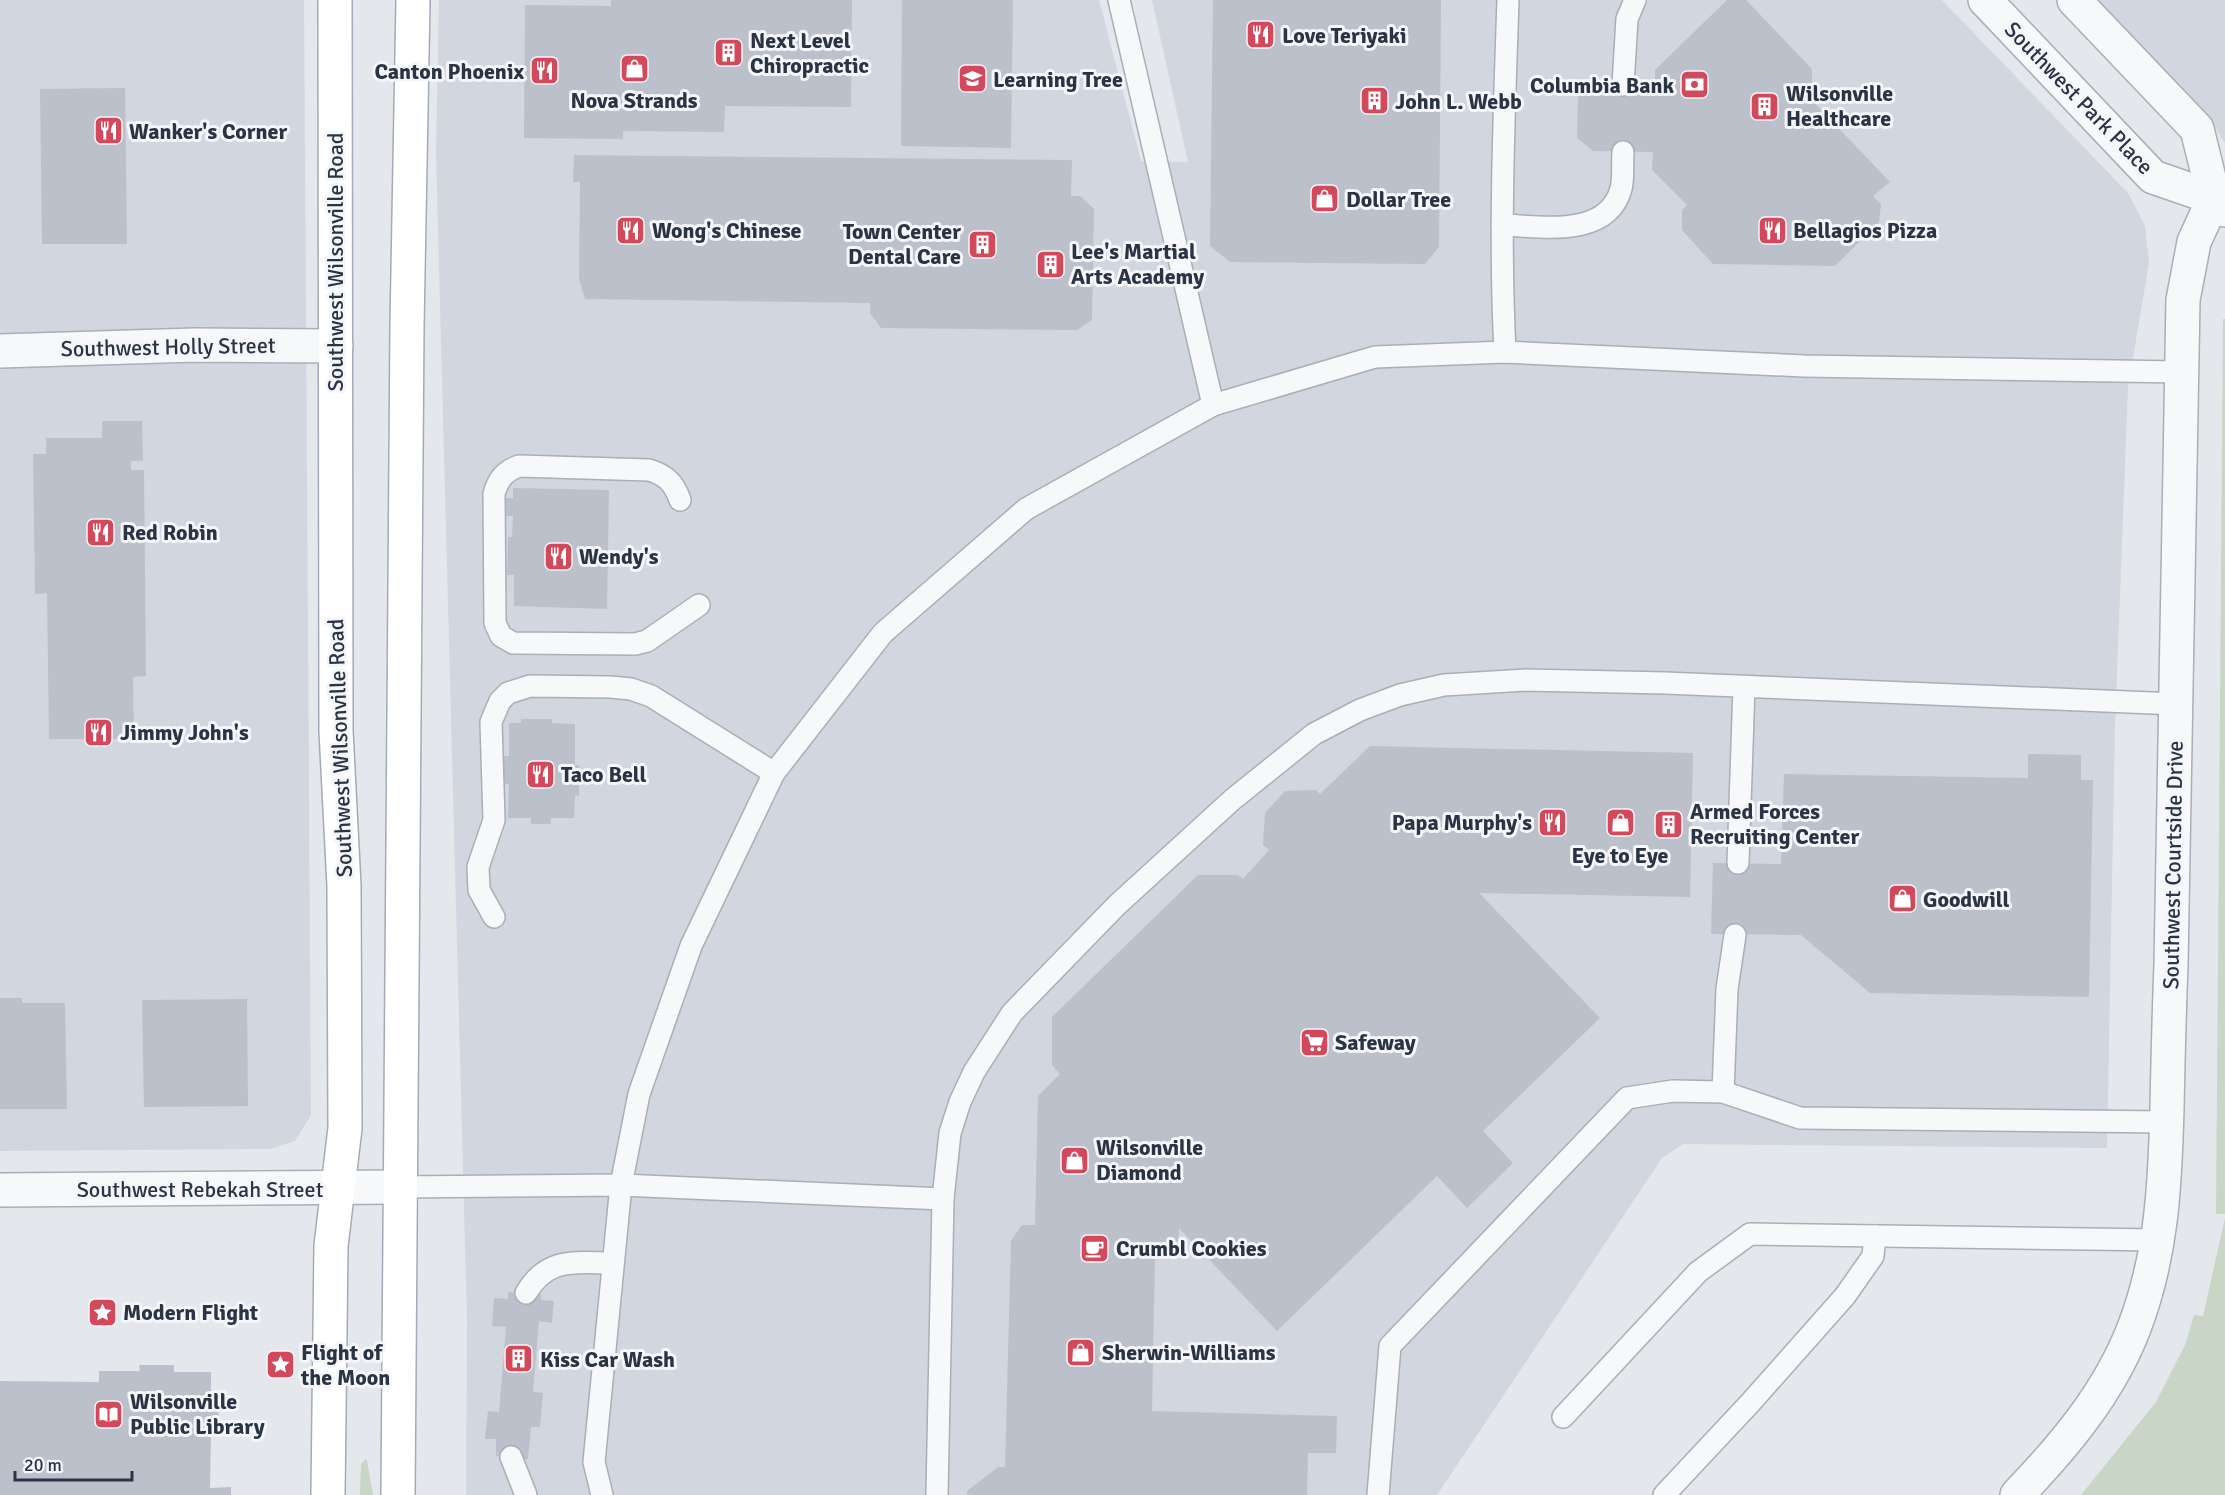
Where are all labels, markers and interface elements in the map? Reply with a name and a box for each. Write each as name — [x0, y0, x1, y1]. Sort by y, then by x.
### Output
street label: Southwest Park Place — [1999, 16, 2159, 180]
restaurant icon: Love Teriyaki — [1245, 19, 1277, 51]
place label: Love Teriyaki — [1282, 22, 1406, 49]
place label: Next Level Chiropractic — [750, 27, 869, 79]
building icon: Next Level Chiropractic — [713, 37, 745, 69]
shop icon: Nova Strands — [618, 52, 650, 84]
restaurant icon: Canton Phoenix — [529, 55, 561, 87]
place label: Canton Phoenix — [374, 58, 524, 85]
school or university icon: Learning Tree — [956, 63, 988, 95]
place label: Learning Tree — [993, 66, 1123, 93]
bank icon: Columbia Bank — [1679, 69, 1711, 101]
place label: Columbia Bank — [1530, 72, 1674, 99]
place label: Wilsonville Healthcare — [1786, 80, 1893, 132]
building icon: John L. Webb — [1358, 85, 1390, 117]
place label: Nova Strands — [570, 87, 698, 114]
place label: John L. Webb — [1395, 88, 1522, 115]
building icon: Wilsonville Healthcare — [1749, 90, 1781, 122]
restaurant icon: Wanker's Corner — [92, 115, 124, 147]
place label: Wanker's Corner — [129, 118, 287, 145]
street label: Southwest Wilsonville Road — [322, 133, 349, 391]
shop icon: Dollar Tree — [1309, 183, 1341, 215]
place label: Dollar Tree — [1346, 186, 1451, 213]
restaurant icon: Wong's Chinese — [615, 214, 647, 246]
restaurant icon: Bellagios Pizza — [1756, 214, 1788, 246]
place label: Wong's Chinese — [652, 217, 802, 244]
place label: Bellagios Pizza — [1793, 217, 1937, 244]
place label: Town Center Dental Care — [843, 218, 961, 270]
building icon: Town Center Dental Care — [966, 228, 998, 260]
place label: Lee's Martial Arts Academy — [1071, 238, 1204, 290]
building icon: Lee's Martial Arts Academy — [1034, 248, 1066, 280]
street label: Southwest Holly Street — [60, 332, 276, 362]
restaurant icon: Red Robin — [85, 516, 117, 548]
place label: Red Robin — [122, 519, 218, 546]
restaurant icon: Wendy's — [542, 540, 574, 572]
place label: Wendy's — [579, 543, 659, 570]
street label: Southwest Wilsonville Road — [322, 618, 358, 878]
restaurant icon: Jimmy John's — [83, 716, 115, 748]
place label: Jimmy John's — [120, 719, 249, 746]
street label: Southwest Courtside Drive — [2157, 740, 2189, 990]
restaurant icon: Taco Bell — [524, 758, 556, 790]
place label: Taco Bell — [561, 761, 647, 788]
place label: Armed Forces Recruiting Center — [1690, 798, 1860, 850]
restaurant icon: Papa Murphy's — [1537, 806, 1569, 838]
shop icon: Eye to Eye — [1604, 807, 1636, 839]
building icon: Armed Forces Recruiting Center — [1653, 808, 1685, 840]
place label: Papa Murphy's — [1392, 809, 1532, 836]
place label: Eye to Eye — [1572, 842, 1669, 869]
shop icon: Goodwill — [1886, 883, 1918, 915]
place label: Goodwill — [1923, 886, 2009, 913]
supermarket icon: Safeway — [1298, 1026, 1330, 1058]
place label: Safeway — [1335, 1029, 1416, 1056]
place label: Wilsonville Diamond — [1096, 1134, 1203, 1186]
shop icon: Wilsonville Diamond — [1059, 1144, 1091, 1176]
street label: Southwest Rebekah Street — [77, 1176, 324, 1203]
cafe icon: Crumbl Cookies — [1079, 1232, 1111, 1264]
place label: Crumbl Cookies — [1116, 1235, 1267, 1262]
place icon: Modern Flight — [86, 1296, 118, 1328]
place label: Modern Flight — [123, 1299, 258, 1326]
shop icon: Sherwin-Williams — [1065, 1336, 1097, 1368]
place label: Flight of the Moon — [300, 1339, 390, 1391]
place label: Sherwin-Williams — [1102, 1339, 1276, 1366]
building icon: Kiss Car Wash — [503, 1343, 535, 1375]
place label: Kiss Car Wash — [540, 1346, 675, 1373]
place icon: Flight of the Moon — [264, 1349, 296, 1381]
place label: Wilsonville Public Library — [130, 1388, 265, 1440]
library icon: Wilsonville Public Library — [93, 1398, 125, 1430]
scale bar — [15, 1444, 132, 1482]
text: 20 m — [24, 1454, 62, 1476]

